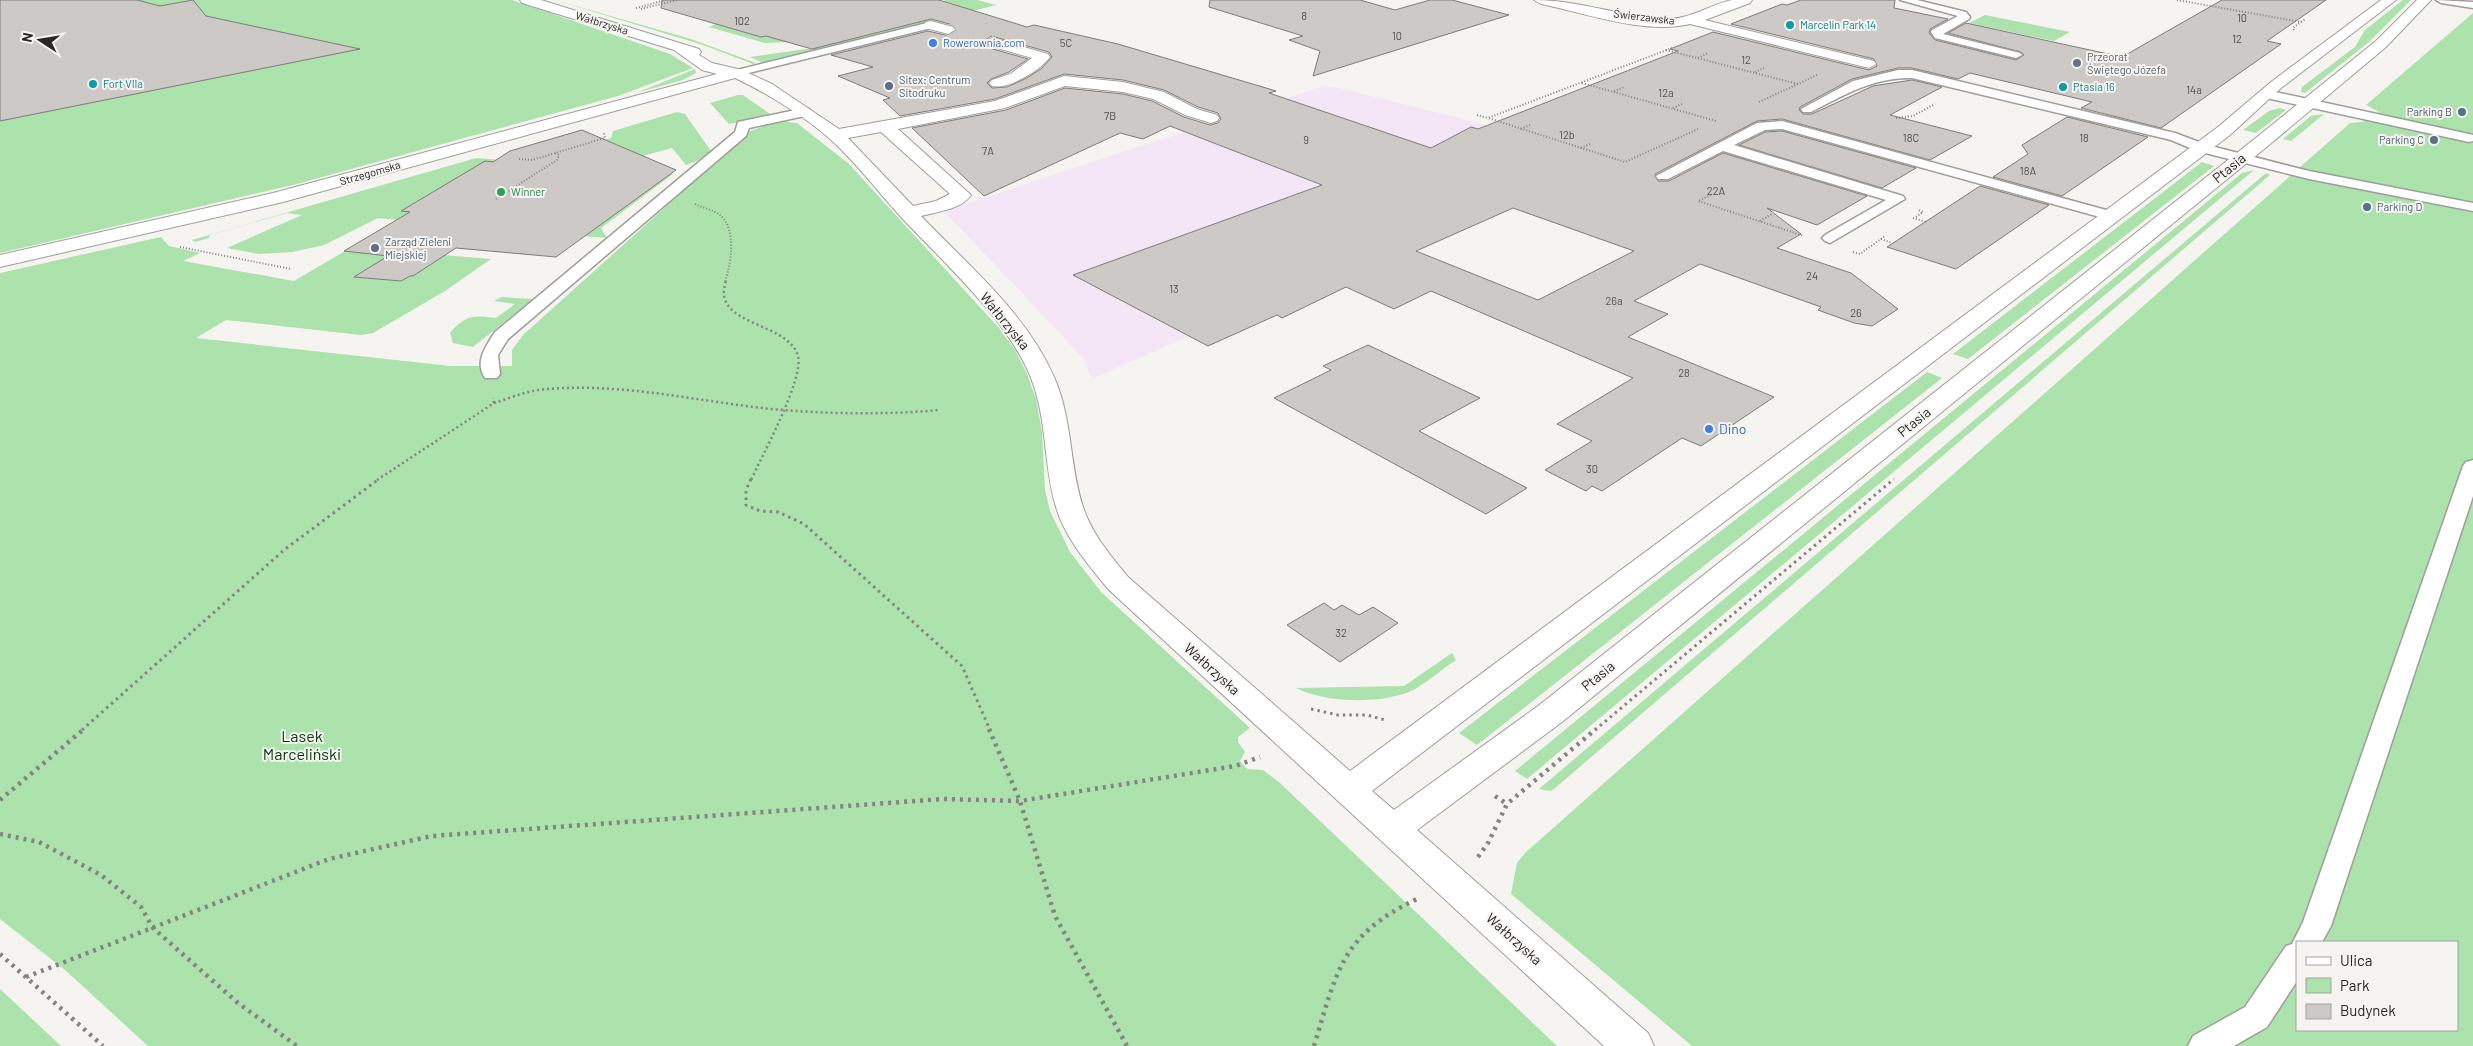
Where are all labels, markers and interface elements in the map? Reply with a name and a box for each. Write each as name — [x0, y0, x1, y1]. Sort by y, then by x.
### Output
street label: Świerzawska — [1613, 6, 1675, 27]
street label: Wałbrzyska — [574, 8, 630, 37]
house number: 8 — [1301, 9, 1307, 22]
house number: 10 — [2237, 11, 2247, 24]
house number: 102 — [734, 14, 750, 27]
north arrow — [15, 15, 65, 65]
place label: Marcelin Park 14 — [1800, 18, 1876, 31]
marker: Marcelin Park 14 — [1784, 19, 1796, 31]
house number: 10 — [1392, 29, 1402, 42]
text: N — [18, 31, 36, 44]
house number: 12 — [2232, 32, 2242, 45]
place label: Rowerownia.com — [943, 36, 1025, 49]
house number: 5C — [1060, 36, 1072, 49]
marker: Rowerownia.com — [927, 37, 939, 49]
place label: Przeorat Świętego Józefa — [2087, 50, 2166, 76]
house number: 12 — [1741, 53, 1751, 66]
marker: Przeorat Świętego Józefa — [2071, 57, 2083, 69]
place label: Sitex: Centrum Sitodruku — [899, 73, 970, 99]
place label: Fort VIIa — [103, 77, 143, 90]
marker: Fort VIIa — [87, 78, 99, 90]
marker: Sitex: Centrum Sitodruku — [883, 80, 895, 92]
place label: Ptasia 16 — [2073, 80, 2115, 93]
marker: Ptasia 16 — [2057, 81, 2069, 93]
house number: 14a — [2186, 83, 2202, 96]
house number: 12a — [1658, 86, 1674, 99]
place label: Parking B — [2407, 105, 2452, 118]
marker: Parking B — [2456, 106, 2468, 118]
house number: 7B — [1104, 109, 1116, 122]
house number: 12b — [1559, 128, 1575, 141]
house number: 18C — [1903, 131, 1919, 144]
house number: 18 — [2079, 131, 2089, 144]
house number: 9 — [1303, 133, 1309, 146]
place label: Parking C — [2379, 133, 2424, 146]
marker: Parking C — [2428, 134, 2440, 146]
house number: 7A — [982, 144, 994, 157]
street label: Ptasia — [2209, 149, 2249, 186]
street label: Strzegomska — [338, 158, 402, 187]
house number: 18A — [2020, 164, 2036, 177]
house number: 22A — [1707, 184, 1726, 197]
place label: Winner — [511, 185, 545, 198]
marker: Winner — [495, 186, 507, 198]
place label: Parking D — [2377, 200, 2422, 213]
marker: Parking D — [2361, 201, 2373, 213]
place label: Zarząd Zieleni Miejskiej — [385, 235, 451, 261]
marker: Zarząd Zieleni Miejskiej — [369, 242, 381, 254]
house number: 24 — [1806, 269, 1818, 282]
house number: 13 — [1169, 282, 1179, 295]
street label: Wałbrzyska — [977, 288, 1034, 353]
house number: 26a — [1605, 294, 1623, 307]
house number: 26 — [1850, 306, 1862, 319]
house number: 28 — [1678, 366, 1690, 379]
street label: Ptasia — [1894, 403, 1934, 440]
place label: Dino — [1719, 420, 1746, 437]
marker: Dino — [1703, 423, 1715, 435]
house number: 30 — [1586, 462, 1598, 475]
house number: 32 — [1335, 626, 1347, 639]
street label: Wałbrzyska — [1181, 639, 1244, 698]
street label: Ptasia — [1578, 657, 1618, 694]
park label: Lasek Marceliński — [263, 726, 341, 763]
street label: Wałbrzyska — [1483, 909, 1546, 968]
legend — [2296, 941, 2458, 1031]
text: Ulica — [2340, 951, 2372, 969]
text: Park — [2340, 976, 2370, 994]
text: Budynek — [2340, 1001, 2396, 1019]

